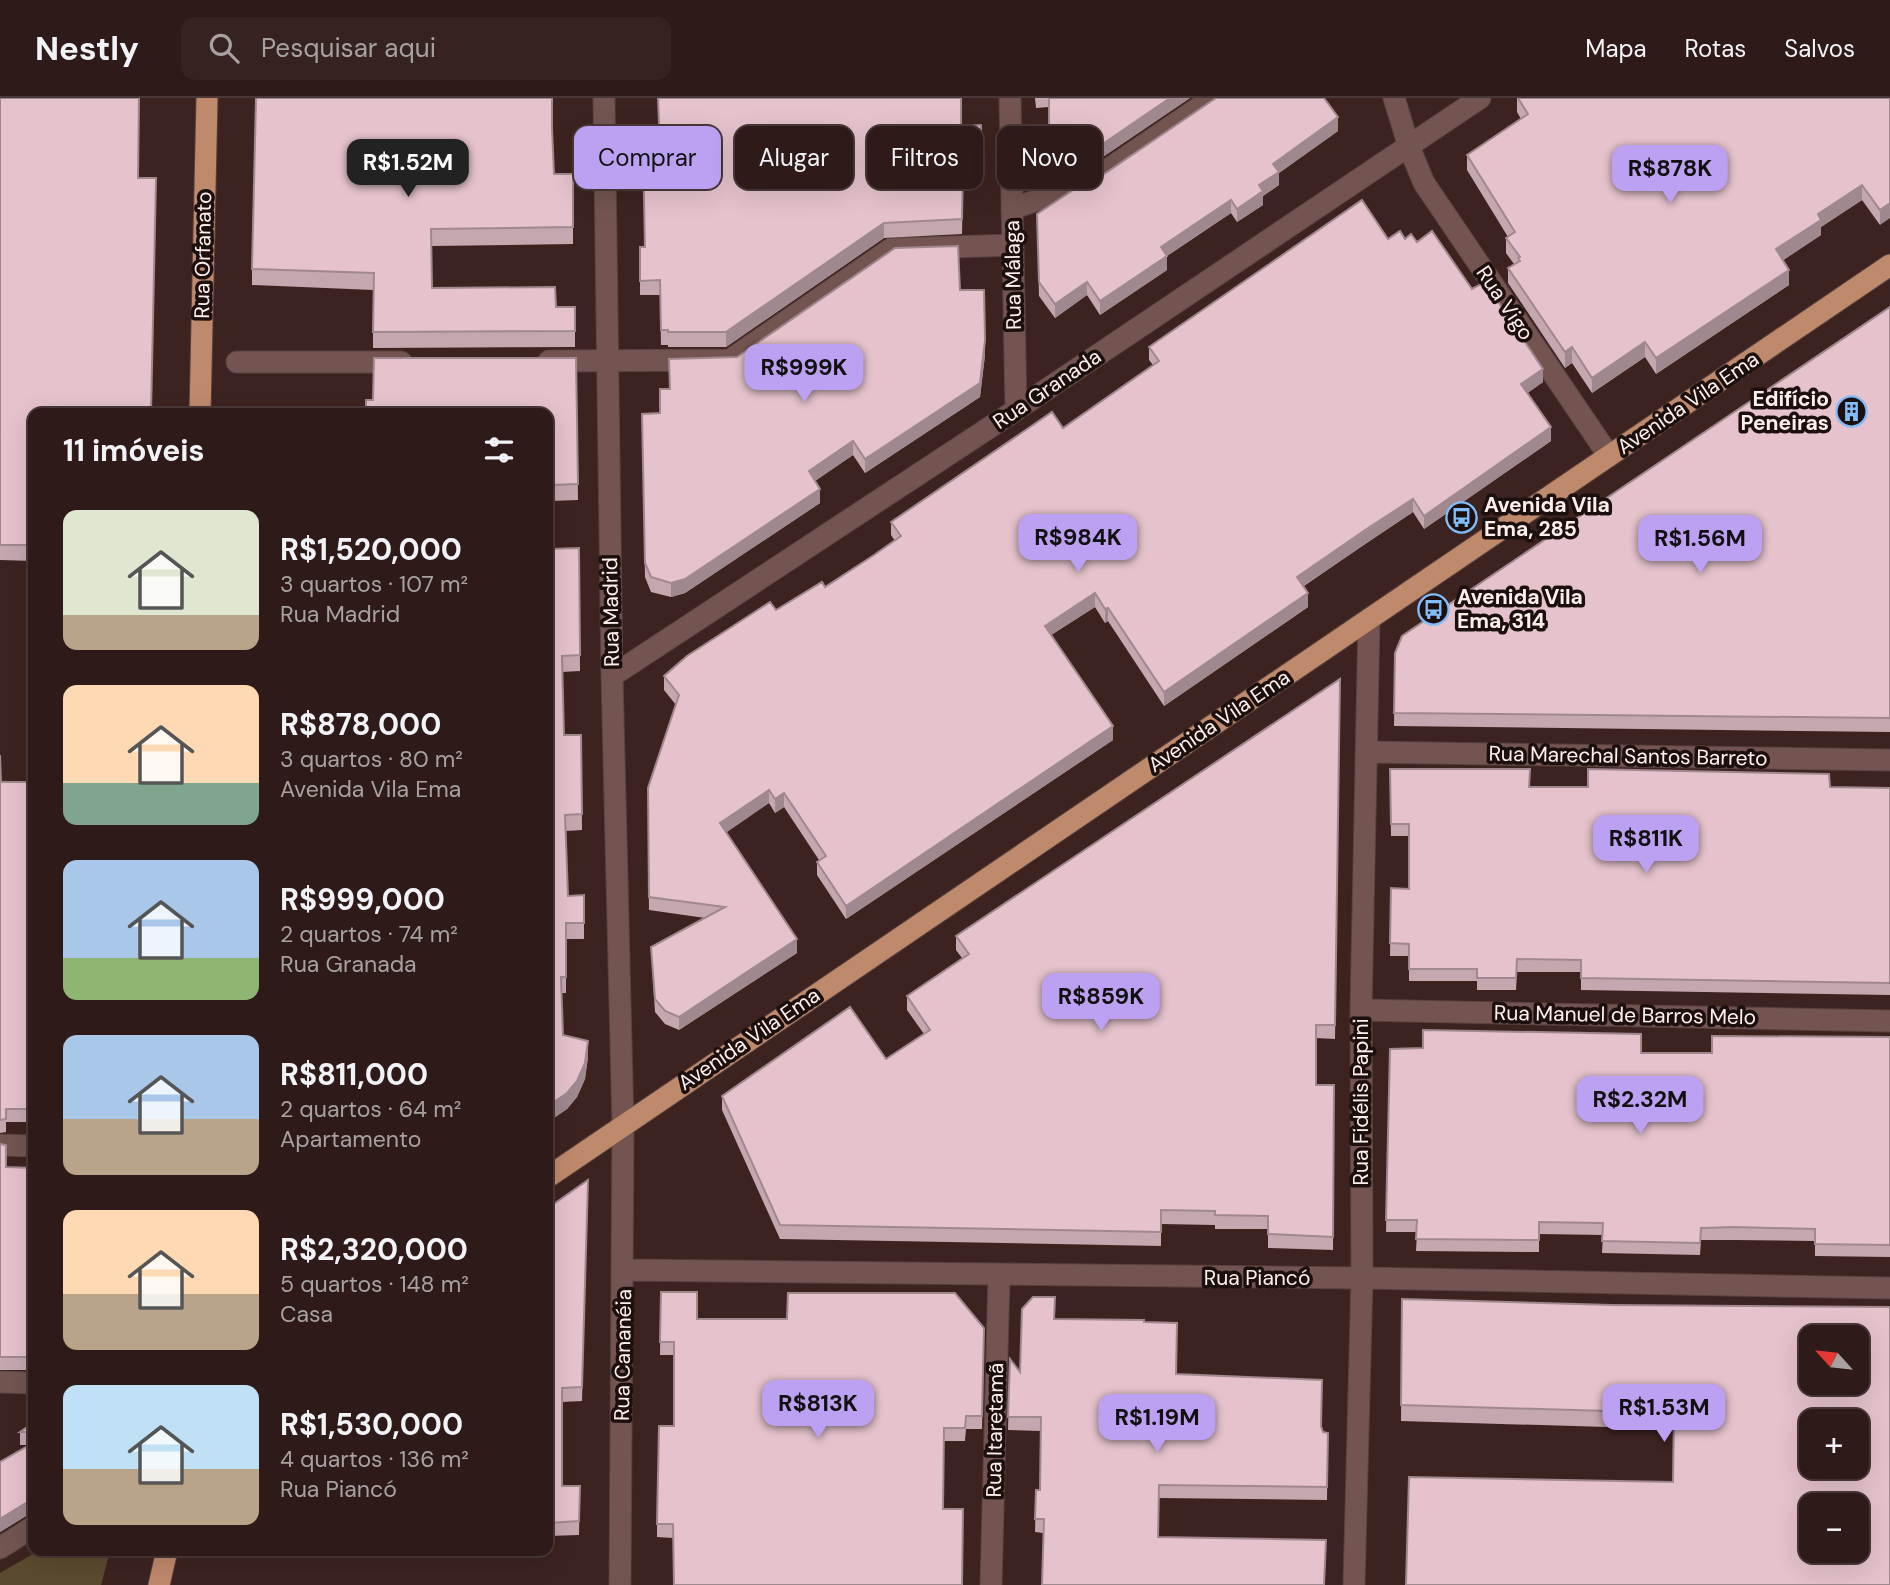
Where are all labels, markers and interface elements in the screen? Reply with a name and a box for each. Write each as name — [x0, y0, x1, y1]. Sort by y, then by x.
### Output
search box — [181, 17, 671, 80]
text: Nestly — [35, 27, 139, 70]
icon: search — [205, 29, 243, 67]
text: Pesquisar aqui — [261, 31, 436, 65]
text: Mapa — [1585, 33, 1647, 64]
text: Rotas — [1685, 33, 1746, 64]
text: Salvos — [1784, 33, 1855, 64]
chip: Comprar — [574, 126, 721, 189]
chip: Alugar — [735, 126, 853, 189]
chip: Filtros — [867, 126, 983, 189]
chip: Novo — [997, 126, 1102, 189]
pin: R$1.52M — [343, 140, 473, 199]
pin: R$878K — [1613, 146, 1727, 205]
text: R$1.52M — [363, 147, 453, 177]
text: R$878K — [1628, 153, 1712, 183]
street label: Rua Orfanato — [188, 191, 218, 319]
street label: Rua Málaga — [998, 220, 1028, 330]
street label: Rua Vigo — [1470, 260, 1540, 346]
street label: Rua Granada — [987, 343, 1107, 435]
pin: R$999K — [747, 344, 861, 404]
street label: Avenida Vila Ema — [1612, 345, 1764, 461]
text: R$999K — [760, 352, 848, 382]
place label: Edifício Peneiras — [1741, 385, 1829, 437]
building icon: Edifício Peneiras — [1835, 394, 1869, 428]
text: 11 imóveis — [63, 431, 204, 470]
icon: filters — [480, 431, 518, 469]
place label: Avenida Vila Ema, 285 — [1484, 491, 1610, 543]
bus stop icon: Avenida Vila Ema, 285 — [1444, 500, 1478, 534]
pin: R$984K — [1021, 514, 1135, 574]
pin: R$1.56M — [1635, 516, 1765, 575]
text: R$984K — [1034, 522, 1122, 552]
text: R$1.56M — [1654, 523, 1746, 553]
text: R$1,520,000 — [280, 530, 462, 569]
icon: home — [119, 538, 203, 622]
street label: Rua Madrid — [596, 557, 626, 667]
text: 3 quartos · 107 m² — [280, 569, 468, 599]
place label: Avenida Vila Ema, 314 — [1457, 583, 1583, 635]
bus stop icon: Avenida Vila Ema, 314 — [1417, 592, 1451, 626]
text: Rua Madrid — [280, 599, 400, 629]
street label: Avenida Vila Ema — [1143, 663, 1295, 779]
text: R$878,000 — [280, 705, 441, 744]
icon: home — [119, 713, 203, 797]
street label: Rua Marechal Santos Barreto — [1488, 740, 1768, 772]
text: 3 quartos · 80 m² — [280, 744, 463, 774]
text: Avenida Vila Ema — [280, 774, 461, 804]
pin: R$811K — [1589, 816, 1703, 875]
text: R$811K — [1609, 823, 1683, 853]
text: R$999,000 — [280, 880, 445, 919]
icon: home — [119, 888, 203, 972]
text: 2 quartos · 74 m² — [280, 919, 458, 949]
text: Rua Granada — [280, 949, 417, 979]
pin: R$859K — [1044, 974, 1158, 1033]
street label: Avenida Vila Ema — [673, 981, 825, 1097]
text: R$859K — [1058, 981, 1144, 1011]
street label: Rua Manuel de Barros Melo — [1494, 999, 1756, 1031]
street label: Rua Fidélis Papini — [1347, 1018, 1375, 1186]
text: R$811,000 — [280, 1055, 428, 1094]
icon: home — [119, 1063, 203, 1147]
pin: R$2.32M — [1575, 1076, 1705, 1136]
text: R$2.32M — [1593, 1084, 1688, 1114]
text: 2 quartos · 64 m² — [280, 1094, 461, 1124]
text: Apartamento — [280, 1124, 421, 1154]
text: R$2,320,000 — [280, 1230, 468, 1269]
icon: home — [119, 1238, 203, 1322]
street label: Rua Piancó — [1204, 1264, 1310, 1292]
text: 5 quartos · 148 m² — [280, 1269, 469, 1299]
street label: Rua Cananéia — [608, 1289, 638, 1421]
text: Casa — [280, 1299, 333, 1329]
north arrow — [1799, 1325, 1869, 1395]
map controls — [1799, 1325, 1869, 1563]
street label: Rua Itaretamã — [980, 1362, 1010, 1498]
pin: R$813K — [761, 1380, 875, 1440]
pin: R$1.53M — [1599, 1384, 1729, 1444]
text: R$813K — [778, 1388, 858, 1418]
text: R$1.53M — [1618, 1392, 1710, 1422]
pin: R$1.19M — [1092, 1394, 1222, 1454]
text: R$1.19M — [1114, 1402, 1200, 1432]
text: R$1,530,000 — [280, 1405, 463, 1444]
button: + — [1799, 1409, 1869, 1479]
icon: home — [119, 1413, 203, 1497]
text: 4 quartos · 136 m² — [280, 1444, 469, 1474]
text: Rua Piancó — [280, 1474, 397, 1504]
button: − — [1799, 1493, 1869, 1563]

